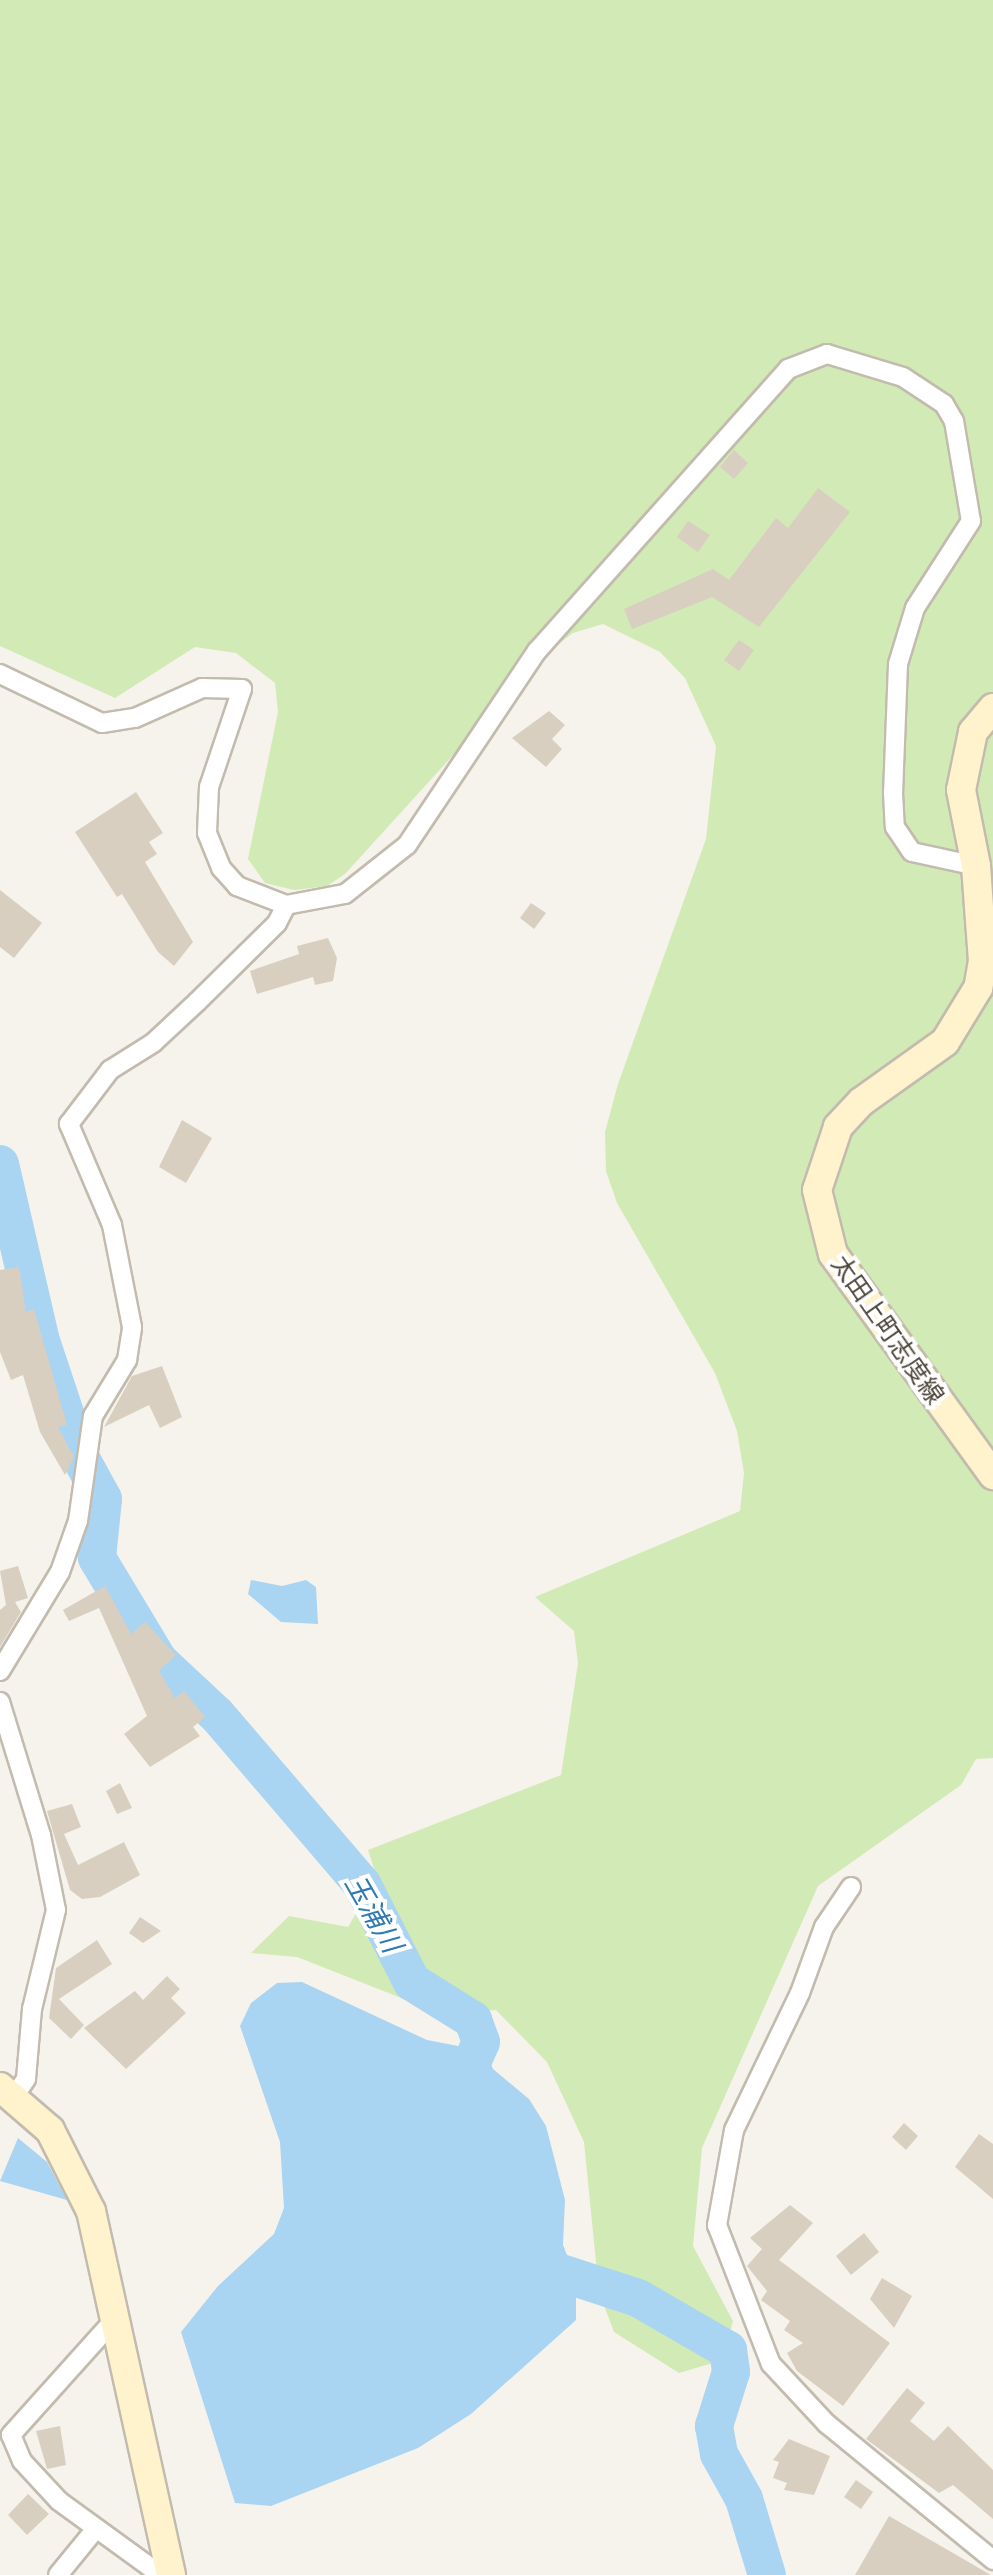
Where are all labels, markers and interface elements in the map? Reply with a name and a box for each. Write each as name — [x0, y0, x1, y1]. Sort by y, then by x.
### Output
street label: 太田上町志度線 — [825, 1250, 949, 1410]
water label: 玉浦川 — [337, 1869, 409, 1959]

